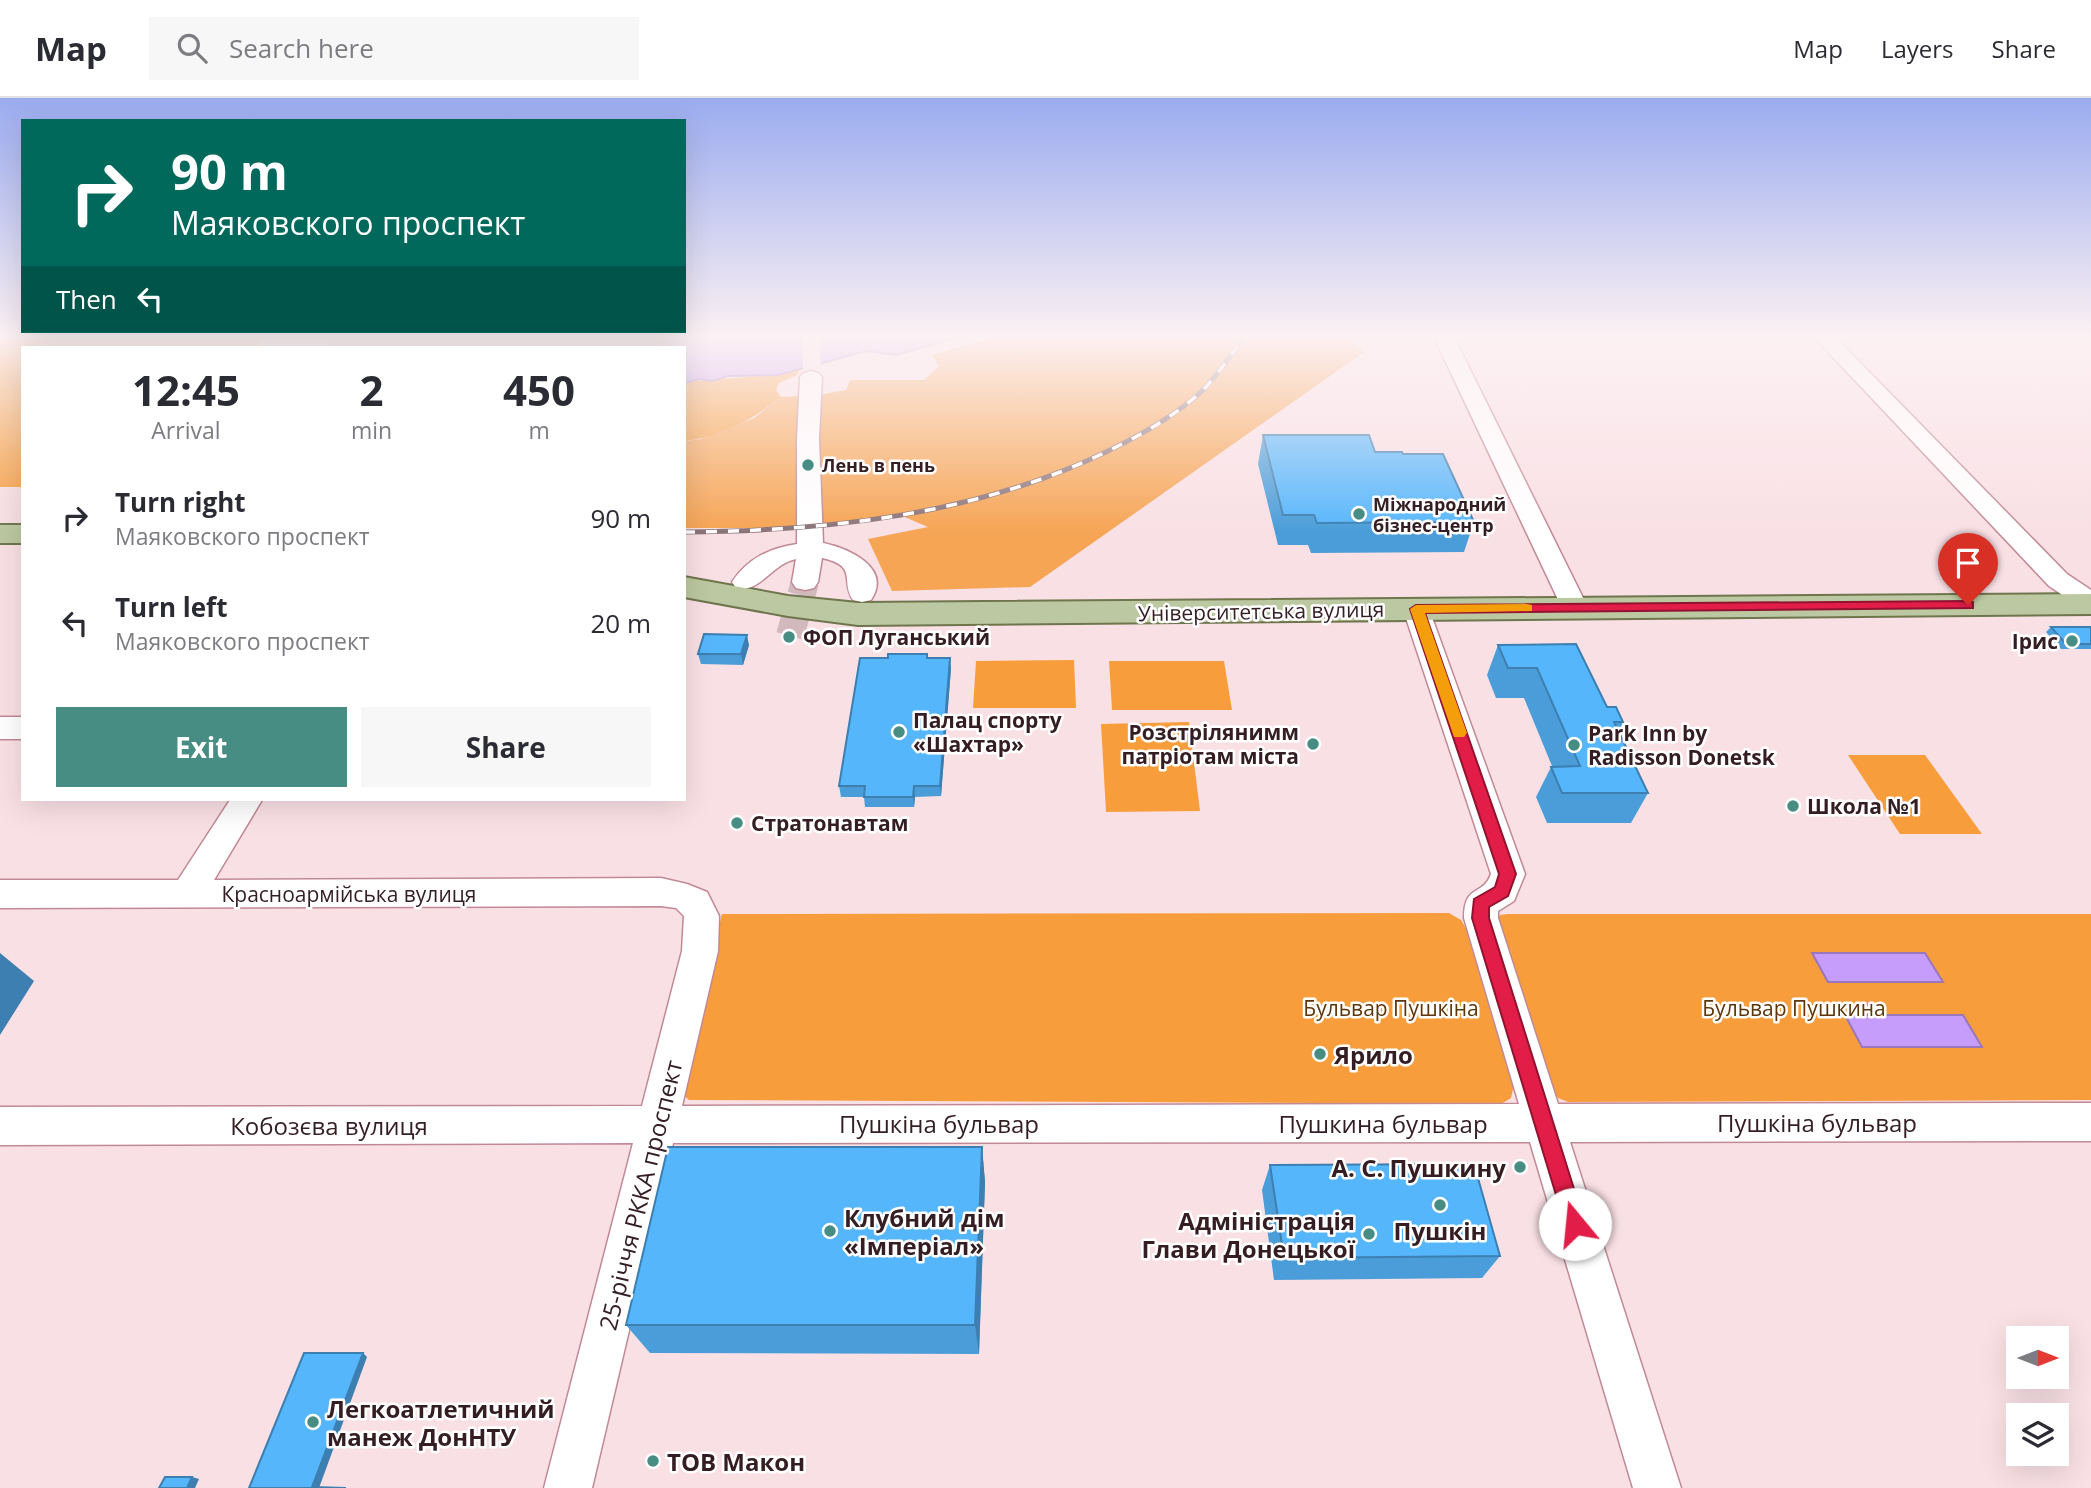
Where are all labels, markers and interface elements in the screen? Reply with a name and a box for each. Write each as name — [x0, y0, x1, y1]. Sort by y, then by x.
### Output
search box — [149, 17, 639, 80]
text: Map — [35, 26, 107, 71]
icon: search — [173, 29, 211, 67]
text: Search here — [229, 30, 374, 66]
text: Map — [1793, 32, 1843, 65]
text: Layers — [1881, 32, 1954, 65]
text: Share — [1992, 32, 2056, 65]
text: 90 m — [171, 138, 288, 204]
icon: right — [56, 147, 147, 238]
text: Маяковского проспект — [171, 201, 525, 244]
icon: left — [131, 280, 169, 318]
text: Then — [56, 281, 117, 317]
text: 12:45 — [132, 361, 240, 418]
text: 2 — [359, 361, 384, 418]
text: 450 — [503, 361, 575, 418]
text: Arrival — [151, 414, 221, 446]
text: min — [351, 414, 392, 446]
text: m — [528, 414, 550, 446]
place label: Лень в пень — [822, 453, 935, 477]
marker: Лень в пень — [800, 457, 816, 473]
text: Turn right — [115, 484, 246, 520]
place label: Міжнародний бізнес-центр — [1373, 492, 1506, 537]
icon: right — [56, 499, 94, 537]
text: 90 m — [590, 500, 651, 536]
marker: Міжнародний бізнес-центр — [1351, 506, 1367, 522]
text: Маяковского проспект — [115, 520, 370, 552]
pin — [1938, 533, 1998, 605]
icon: arrive — [1949, 544, 1987, 582]
text: Turn left — [115, 589, 227, 625]
street label: Університетська вулиця — [1138, 595, 1384, 627]
icon: left — [56, 604, 94, 642]
text: 20 m — [590, 605, 651, 641]
place label: ФОП Луганський — [803, 623, 990, 651]
text: Маяковского проспект — [115, 625, 370, 657]
place label: Ірис — [2012, 627, 2058, 655]
marker: ФОП Луганський — [781, 629, 797, 645]
marker: Ірис — [2064, 633, 2080, 649]
place label: Палац спорту «Шахтар» — [913, 706, 1062, 758]
button: Exit — [56, 707, 347, 787]
button: Share — [361, 707, 651, 787]
place label: Розстрілянимм патріотам міста — [1122, 718, 1299, 770]
place label: Park Inn by Radisson Donetsk — [1588, 719, 1776, 771]
marker: Палац спорту «Шахтар» — [891, 724, 907, 740]
marker: Розстрілянимм патріотам міста — [1305, 736, 1321, 752]
marker: Park Inn by Radisson Donetsk — [1566, 737, 1582, 753]
place label: Школа №1 — [1807, 792, 1921, 820]
marker: Школа №1 — [1785, 798, 1801, 814]
place label: Стратонавтам — [751, 809, 908, 837]
marker: Стратонавтам — [729, 815, 745, 831]
street label: Красноармійська вулиця — [221, 880, 477, 908]
park label: Бульвар Пушкіна — [1303, 994, 1479, 1022]
park label: Бульвар Пушкина — [1702, 994, 1886, 1022]
place label: Ярило — [1333, 1038, 1413, 1071]
marker: Ярило — [1312, 1046, 1328, 1062]
street label: 25-річчя РККА проспект — [590, 1057, 690, 1333]
street label: Пушкіна бульвар — [1717, 1106, 1917, 1139]
street label: Пушкіна бульвар — [839, 1107, 1039, 1140]
street label: Пушкина бульвар — [1278, 1107, 1488, 1140]
street label: Кобозєва вулиця — [230, 1109, 428, 1142]
place label: А. С. Пушкину — [1332, 1151, 1506, 1184]
marker: А. С. Пушкину — [1512, 1159, 1528, 1175]
position arrow — [1538, 1187, 1612, 1261]
marker: Пушкін — [1432, 1197, 1448, 1213]
place label: Клубний дім «Імперіал» — [844, 1201, 1004, 1262]
place label: Адміністрація Глави Донецької — [1141, 1204, 1356, 1265]
place label: Пушкін — [1394, 1214, 1486, 1247]
marker: Клубний дім «Імперіал» — [822, 1223, 838, 1239]
marker: Адміністрація Глави Донецької — [1361, 1226, 1377, 1242]
north arrow — [2006, 1326, 2068, 1390]
map controls — [2006, 1326, 2069, 1466]
place label: Легкоатлетичний манеж ДонНТУ — [327, 1392, 554, 1453]
button: layers — [2006, 1403, 2069, 1466]
marker: Легкоатлетичний манеж ДонНТУ — [305, 1414, 321, 1430]
place label: ТОВ Макон — [667, 1445, 805, 1478]
marker: ТОВ Макон — [645, 1453, 661, 1469]

